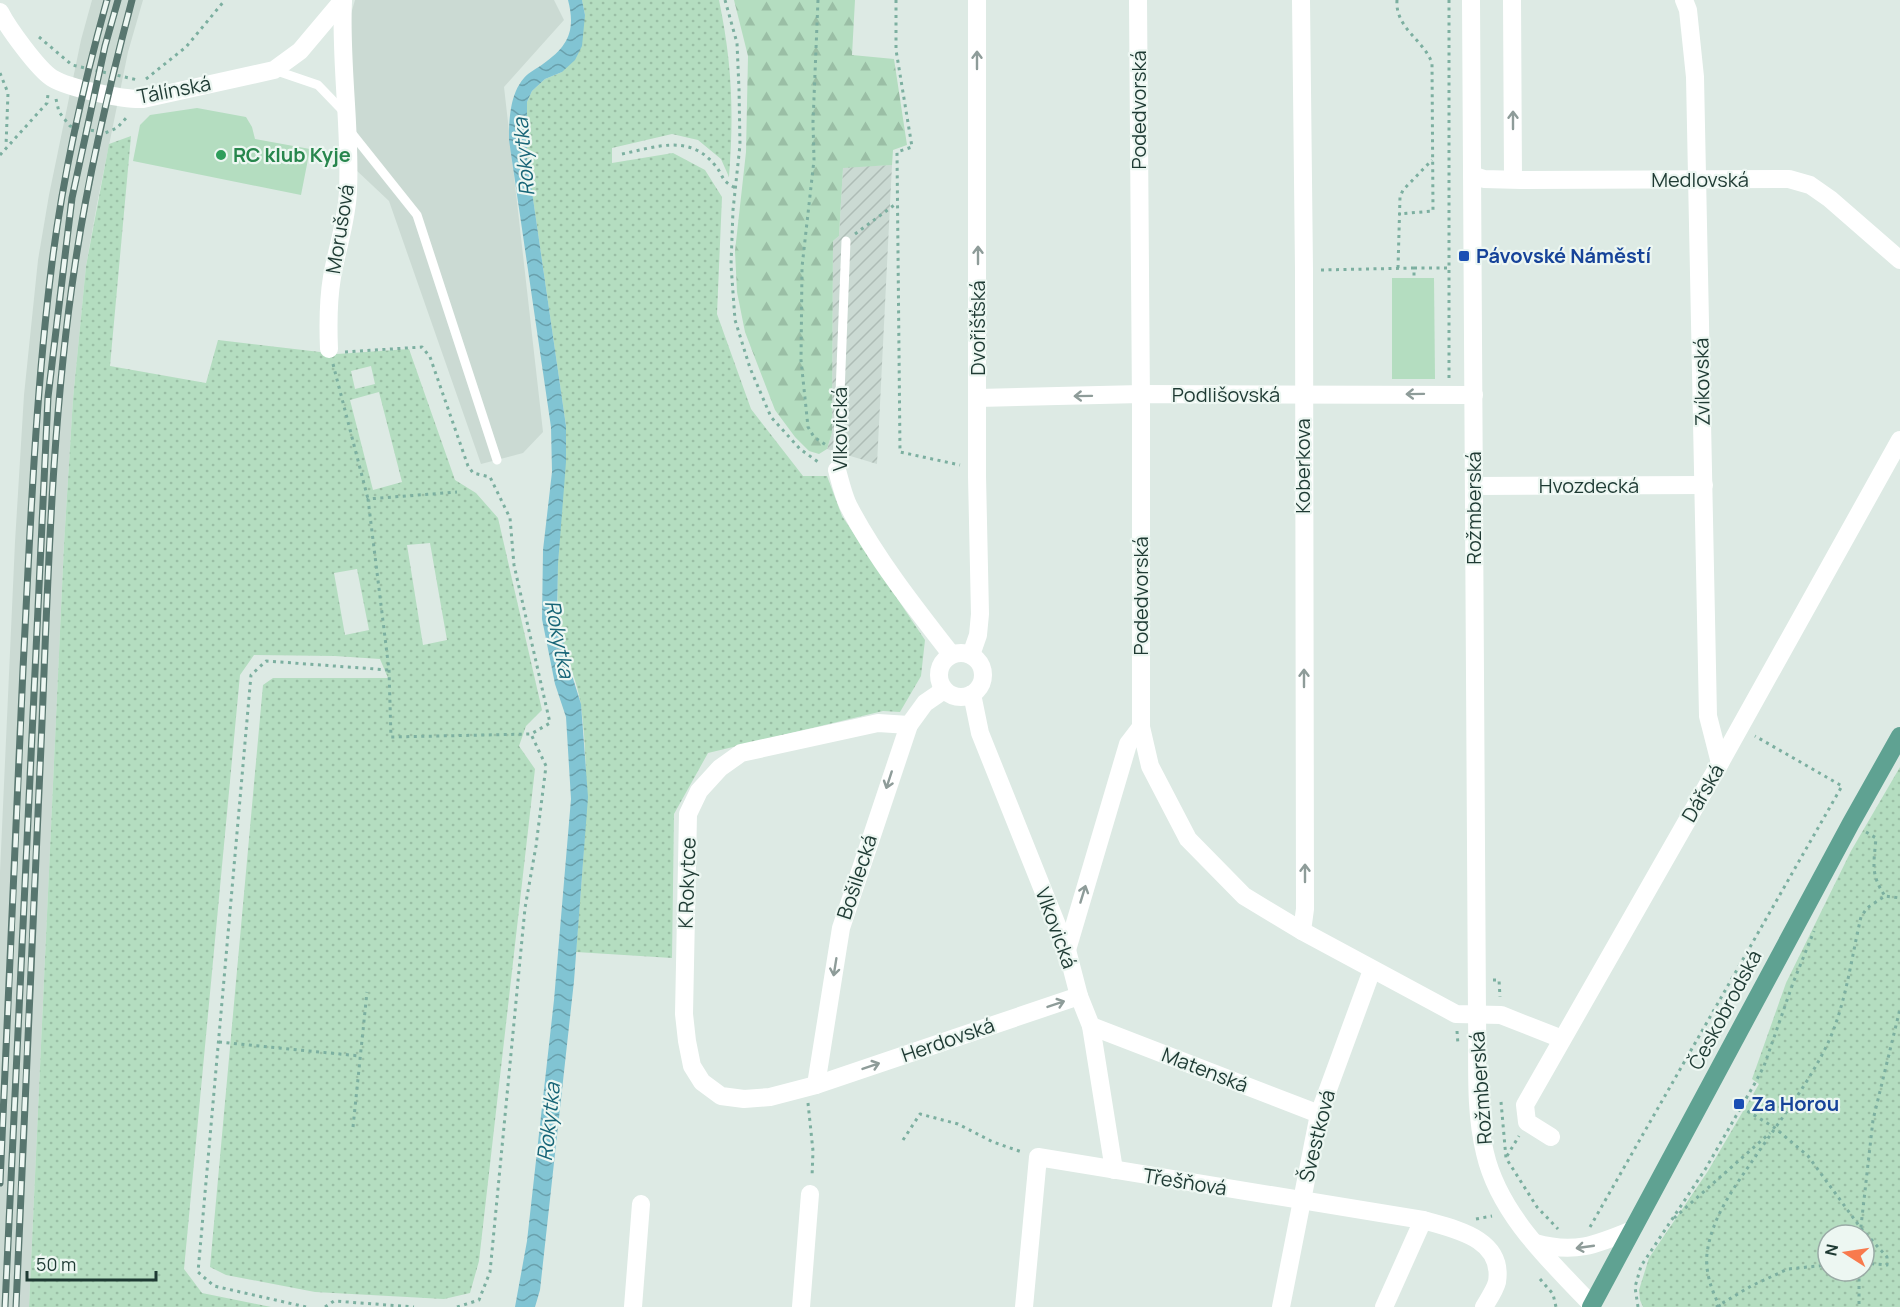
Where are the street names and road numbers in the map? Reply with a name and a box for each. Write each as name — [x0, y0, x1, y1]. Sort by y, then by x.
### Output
street label: Podedvorská — [1125, 50, 1152, 170]
street label: Tálínská — [135, 69, 213, 110]
street label: Medlovská — [1651, 166, 1749, 193]
street label: Morušová — [319, 182, 360, 276]
street label: Dvořišťská — [964, 280, 991, 376]
street label: Zvíkovská — [1687, 338, 1716, 426]
street label: Podlišovská — [1172, 381, 1280, 408]
street label: Vlkovická — [826, 387, 853, 471]
street label: Koberkova — [1289, 418, 1316, 514]
street label: Rožmberská — [1460, 451, 1487, 565]
street label: Hvozdecká — [1539, 472, 1639, 499]
street label: Podedvorská — [1127, 536, 1154, 656]
street label: Dářská — [1675, 759, 1730, 827]
street label: Bošilecká — [830, 831, 883, 923]
street label: K Rokytce — [671, 837, 702, 929]
street label: Vlkovická — [1029, 884, 1084, 972]
street label: Českobrodská — [1682, 945, 1767, 1074]
street label: Herdovská — [898, 1011, 998, 1068]
street label: Rožmberská — [1463, 1030, 1498, 1146]
street label: Matenská — [1158, 1041, 1252, 1098]
street label: Švestková — [1292, 1087, 1341, 1185]
street label: Třešňová — [1141, 1162, 1229, 1201]

